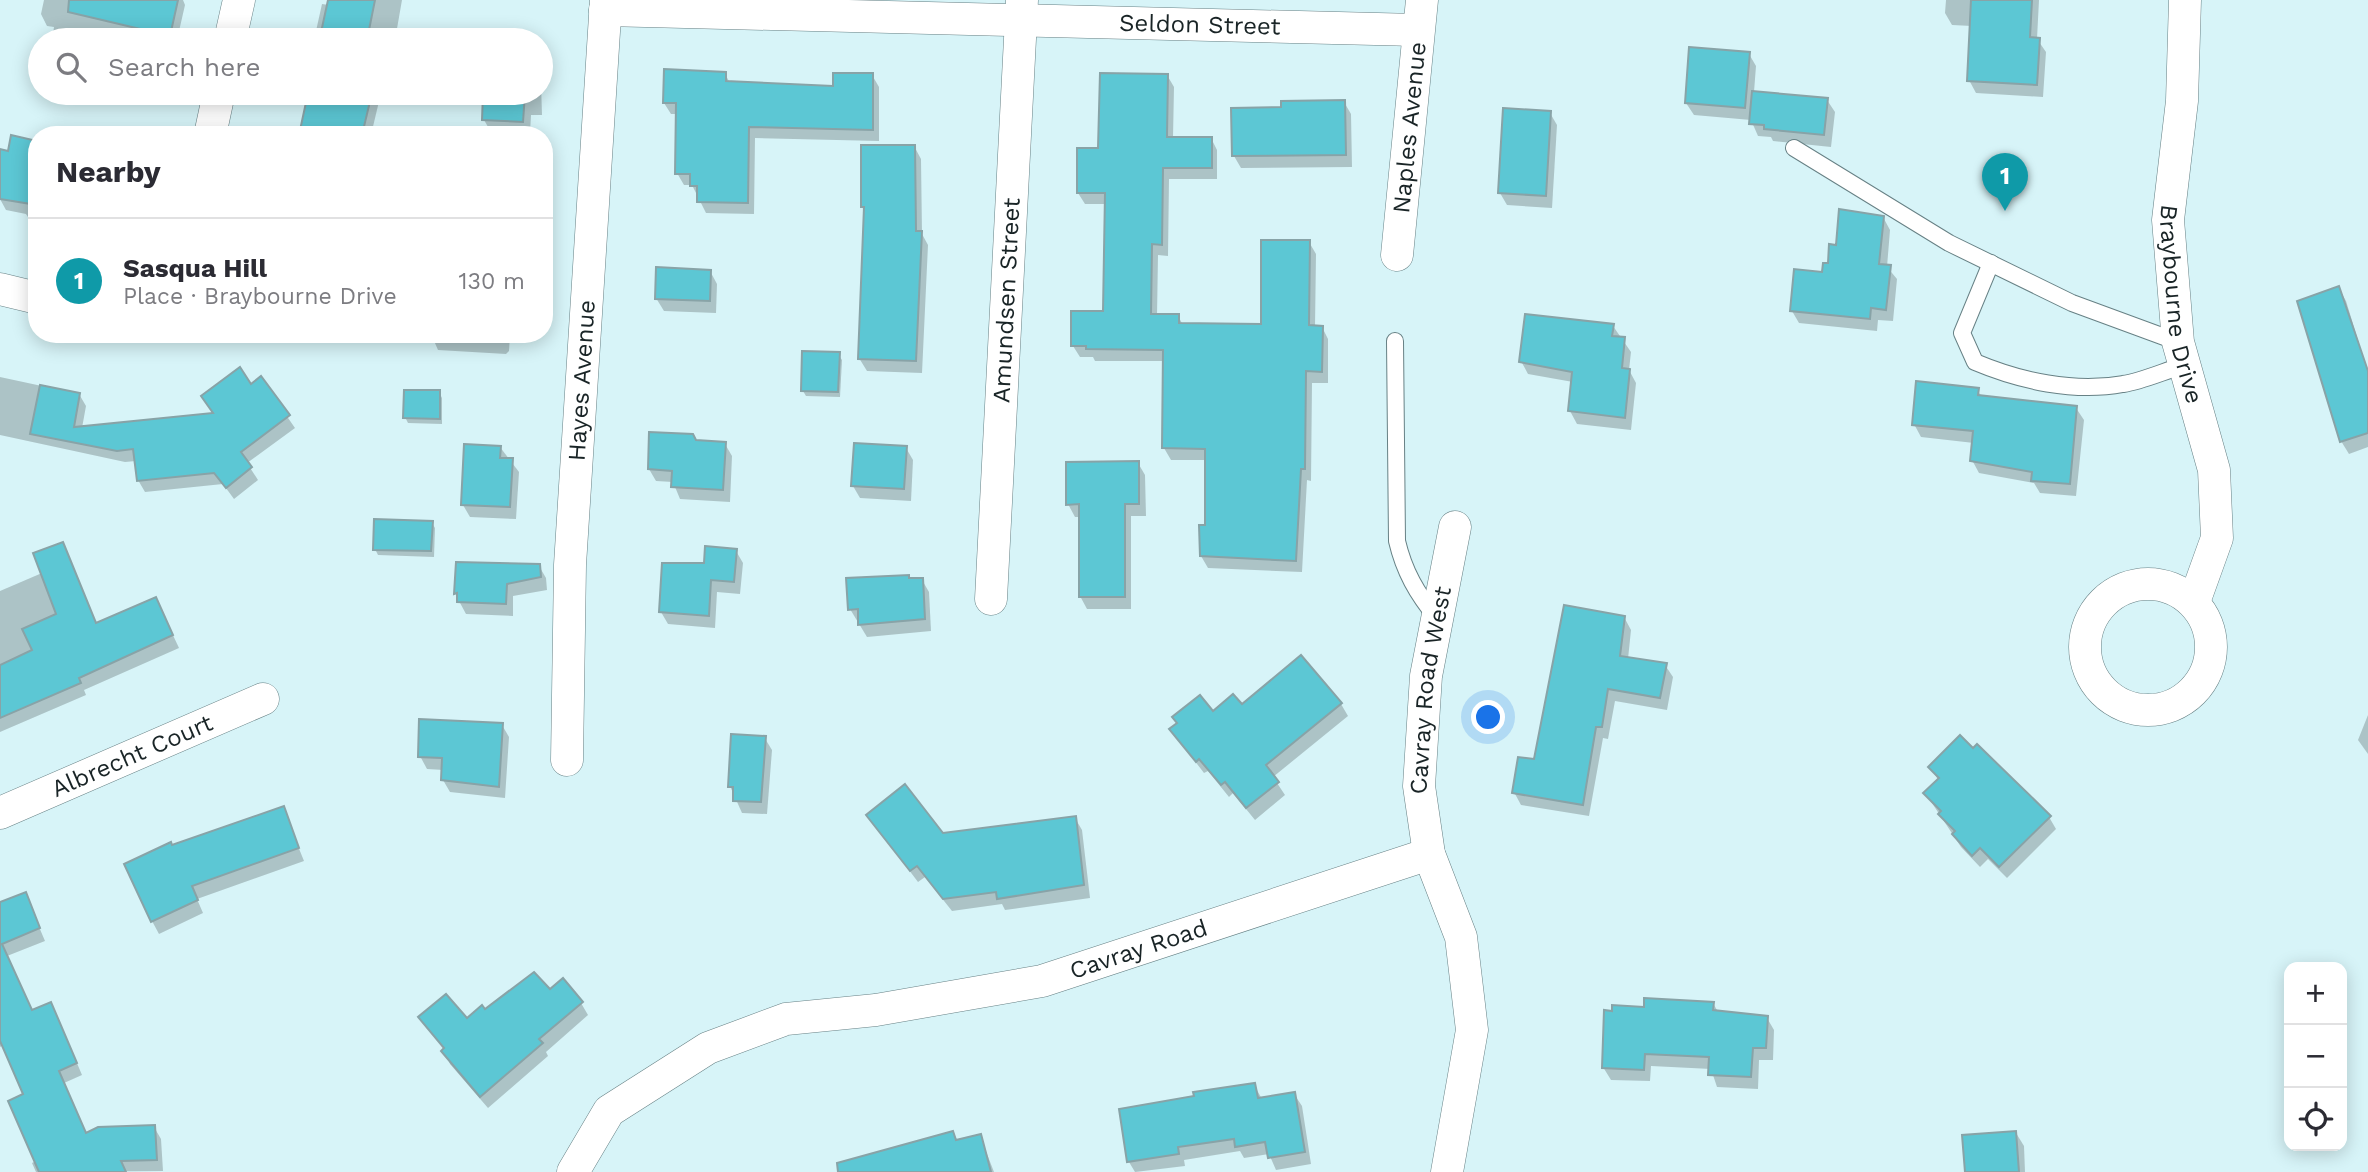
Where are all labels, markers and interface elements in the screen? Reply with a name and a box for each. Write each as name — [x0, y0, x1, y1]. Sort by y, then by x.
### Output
street label: Seldon Street — [1119, 9, 1281, 41]
search box — [28, 28, 553, 105]
street label: Naples Avenue — [1387, 41, 1432, 215]
icon: search — [52, 48, 90, 86]
text: Search here — [108, 52, 260, 82]
pin: 1 — [1982, 153, 2028, 211]
text: Nearby — [56, 154, 161, 189]
street label: Amundsen Street — [987, 197, 1026, 404]
street label: Braybourne Drive — [2154, 203, 2209, 407]
text: Sasqua Hill — [123, 253, 267, 283]
text: 1 — [74, 268, 84, 295]
text: 130 m — [459, 268, 525, 295]
text: Place · Braybourne Drive — [123, 283, 397, 310]
street label: Hayes Avenue — [563, 299, 601, 462]
street label: Cavray Road West — [1404, 584, 1457, 796]
your location — [1471, 700, 1505, 734]
street label: Albrecht Court — [47, 709, 217, 803]
street label: Cavray Road — [1066, 914, 1211, 985]
map controls — [2284, 962, 2347, 1151]
button: + — [2284, 962, 2347, 1025]
button: − — [2284, 1025, 2347, 1088]
button: locate — [2284, 1088, 2347, 1151]

